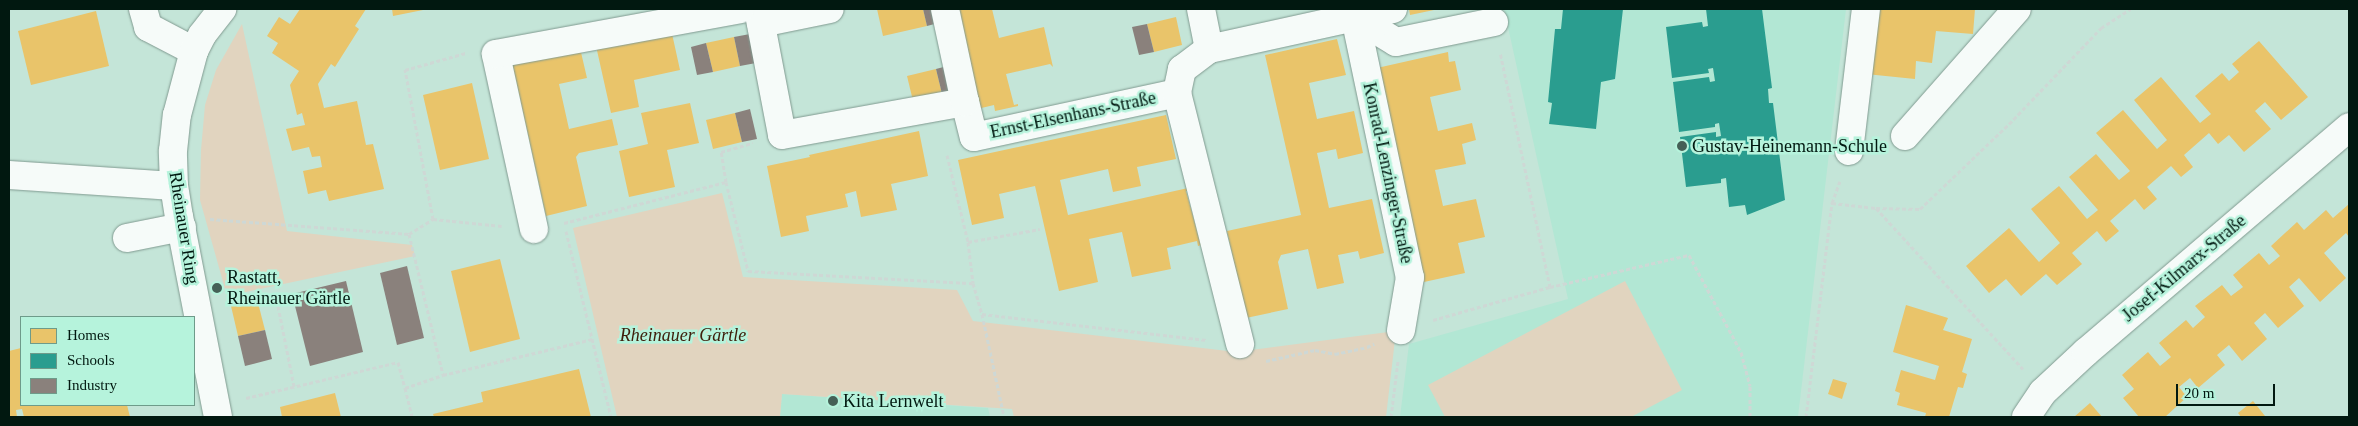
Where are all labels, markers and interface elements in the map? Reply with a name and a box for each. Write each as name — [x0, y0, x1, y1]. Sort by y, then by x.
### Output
street label: Konrad-Lenzinger-Straße — [1358, 80, 1418, 266]
street label: Ernst-Elsenhans-Straße — [988, 87, 1158, 143]
place label: Gustav-Heinemann-Schule — [1692, 135, 1887, 157]
marker: Gustav-Heinemann-Schule — [1676, 140, 1688, 152]
street label: Rheinauer Ring — [164, 170, 204, 286]
street label: Josef-Kilmarx-Straße — [2118, 210, 2250, 326]
place label: Rastatt, Rheinauer Gärtle — [227, 267, 350, 310]
marker: Rastatt, Rheinauer Gärtle — [211, 282, 223, 294]
legend — [20, 316, 195, 406]
park label: Rheinauer Gärtle — [620, 324, 746, 346]
text: Homes — [67, 327, 110, 343]
text: Schools — [67, 352, 115, 368]
scale bar — [2178, 374, 2277, 406]
text: Industry — [67, 377, 117, 393]
text: 20 m — [2184, 385, 2214, 401]
place label: Kita Lernwelt — [843, 390, 943, 412]
marker: Kita Lernwelt — [827, 395, 839, 407]

